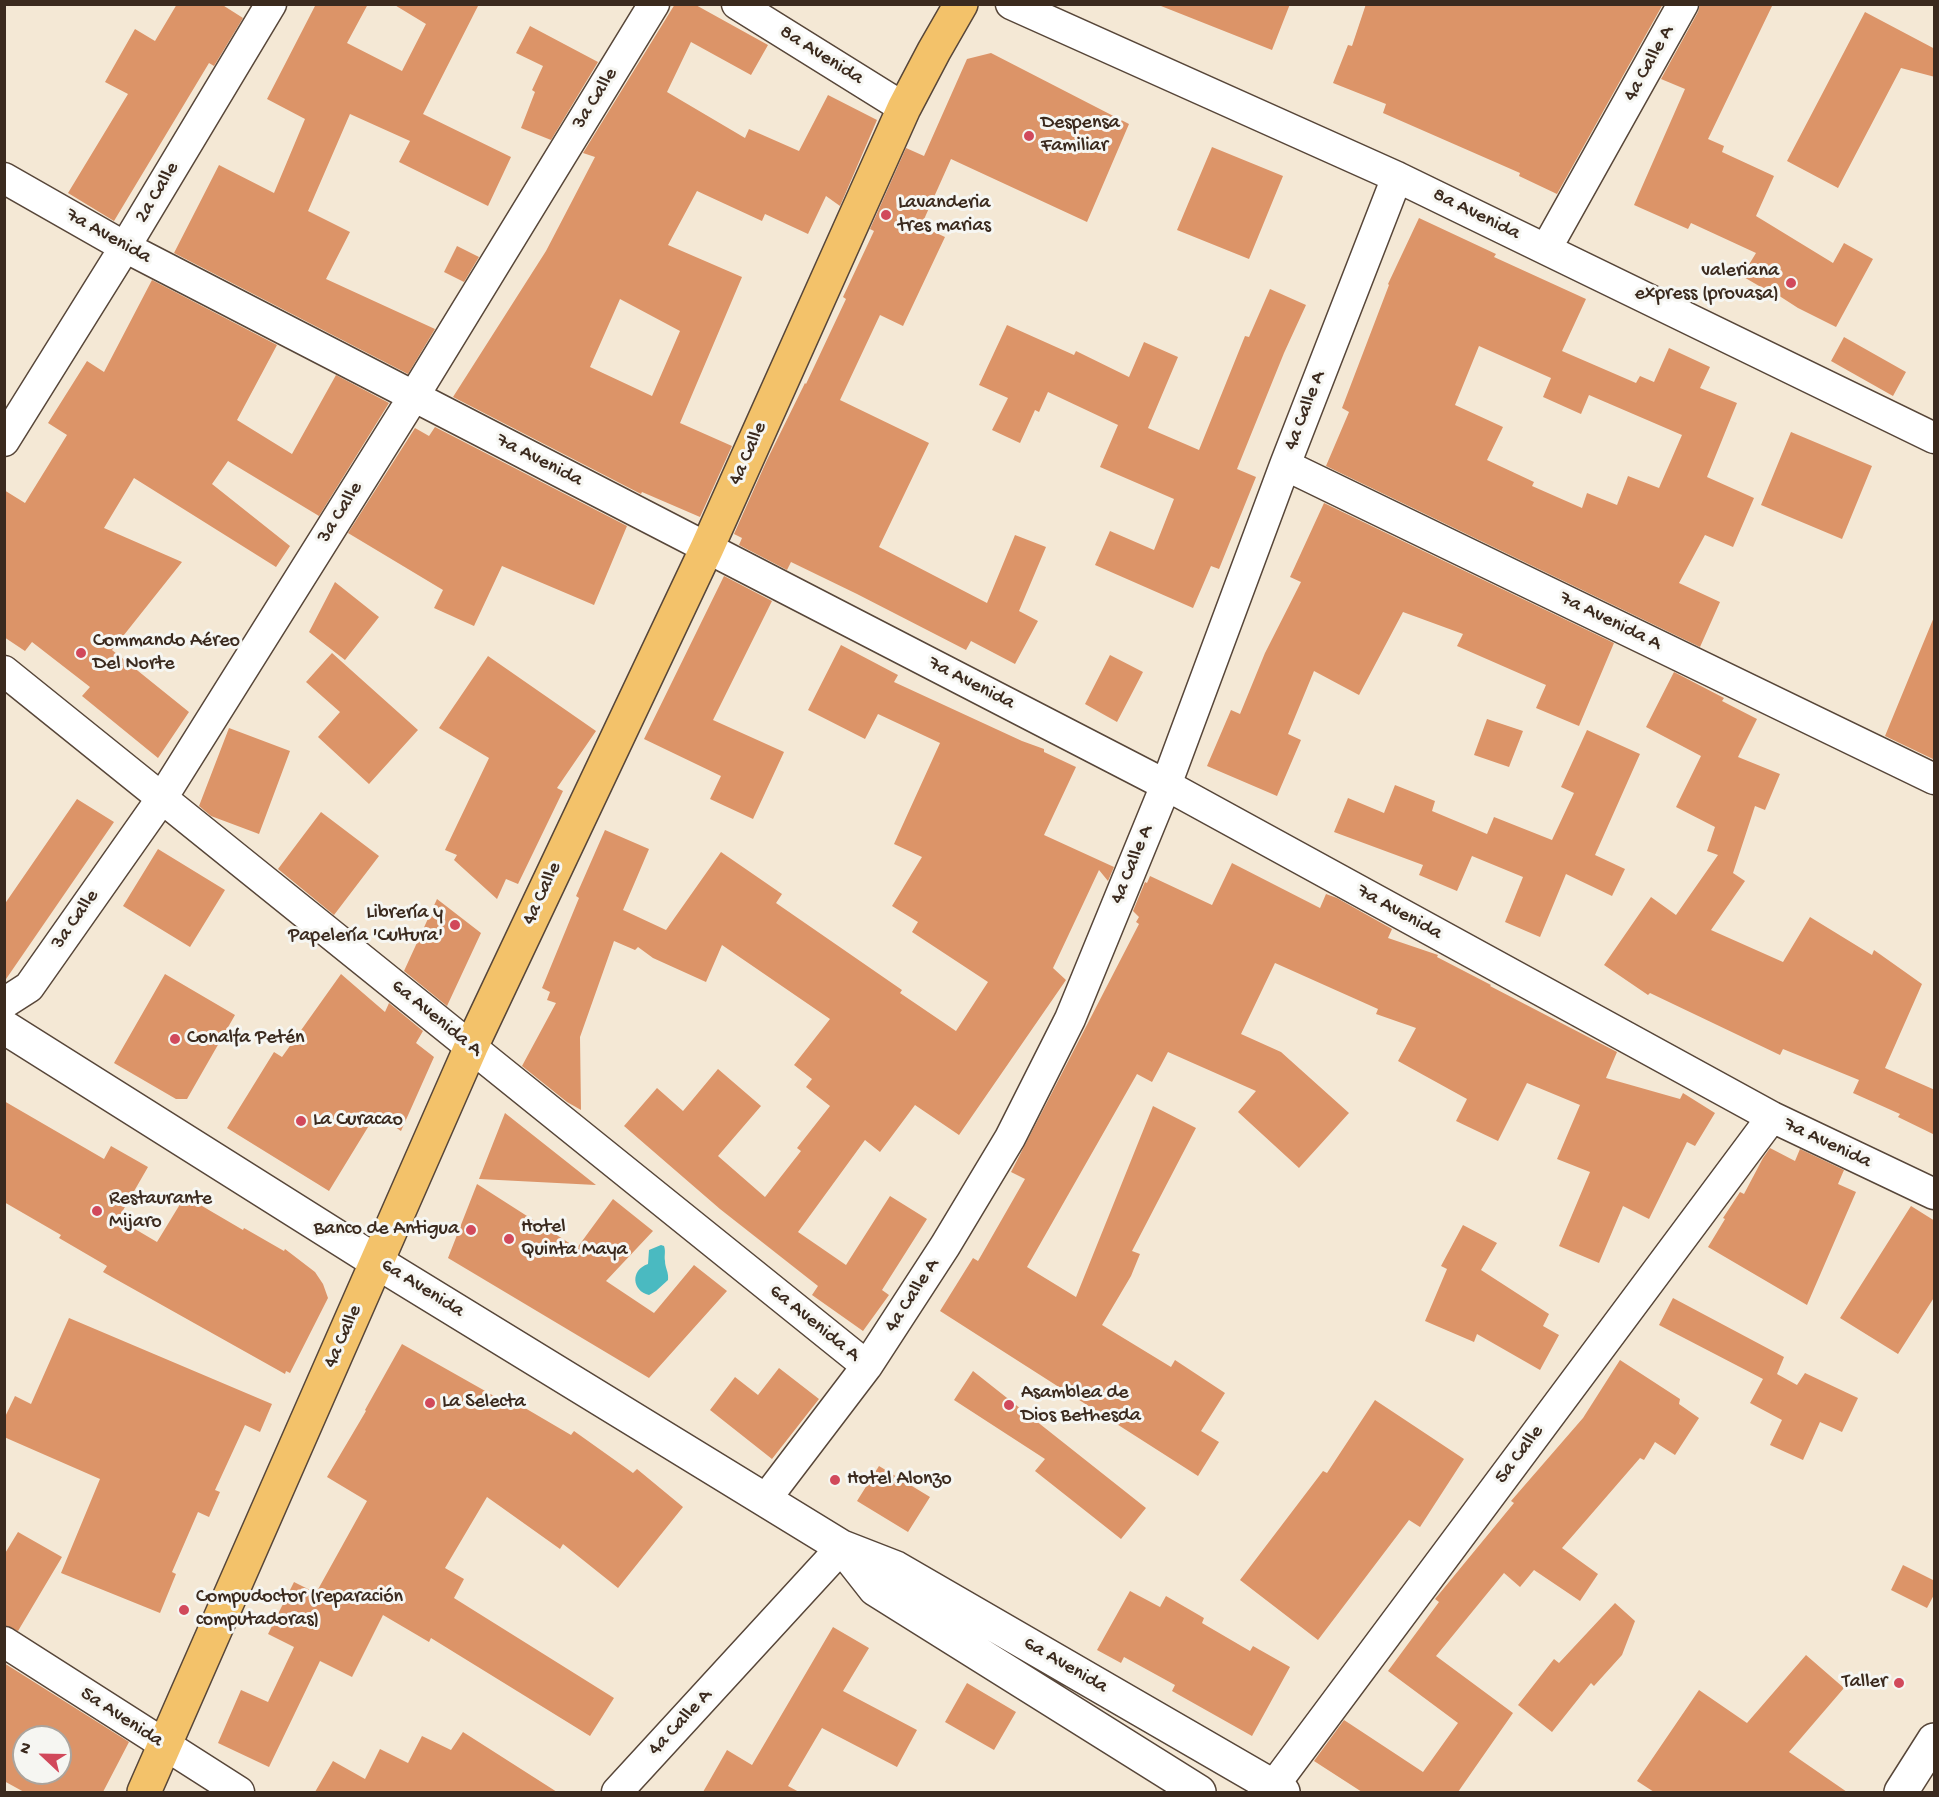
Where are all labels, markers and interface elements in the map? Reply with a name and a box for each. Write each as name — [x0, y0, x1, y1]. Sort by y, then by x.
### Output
street label: 8a Avenida — [775, 21, 867, 91]
street label: 4a Calle A — [1619, 22, 1681, 106]
street label: 3a Calle — [568, 64, 624, 134]
place label: Despensa Familiar — [1041, 112, 1120, 159]
marker: Despensa Familiar — [1022, 129, 1036, 143]
street label: 2a Calle — [131, 158, 185, 228]
street label: 8a Avenida — [1428, 184, 1524, 246]
place label: Lavanderia tres marias — [898, 192, 991, 239]
street label: 7a Avenida — [61, 204, 155, 270]
marker: Lavanderia tres marias — [879, 208, 893, 222]
place label: valeriana express (provasa) — [1634, 260, 1779, 307]
marker: valeriana express (provasa) — [1784, 276, 1798, 290]
street label: 4a Calle A — [1280, 368, 1332, 454]
street label: 4a Calle — [725, 419, 773, 489]
street label: 7a Avenida — [492, 429, 586, 493]
street label: 3a Calle — [313, 478, 369, 548]
street label: 7a Avenida A — [1555, 587, 1665, 657]
place label: Commando Aéreo Del Norte — [93, 630, 240, 677]
marker: Commando Aéreo Del Norte — [74, 646, 88, 660]
street label: 7a Avenida — [924, 652, 1018, 716]
street label: 4a Calle A — [1106, 822, 1160, 908]
street label: 4a Calle — [518, 859, 568, 929]
street label: 7a Avenida — [1352, 880, 1446, 946]
street label: 3a Calle — [47, 886, 105, 954]
place label: Librería y Papelería 'Cultura' — [288, 902, 443, 949]
marker: Librería y Papelería 'Cultura' — [448, 918, 462, 932]
street label: 6a Avenida A — [386, 975, 486, 1063]
place label: Conalfa Petén — [187, 1027, 305, 1051]
marker: Conalfa Petén — [168, 1032, 182, 1046]
place label: La Curacao — [313, 1109, 403, 1133]
street label: 7a Avenida — [1779, 1113, 1875, 1175]
marker: La Curacao — [294, 1114, 308, 1128]
place label: Restaurante Mijaro — [109, 1188, 212, 1235]
marker: Restaurante Mijaro — [90, 1204, 104, 1218]
place label: Hotel Quinta Maya — [521, 1216, 628, 1263]
place label: Banco de Antigua — [314, 1218, 459, 1242]
marker: Banco de Antigua — [464, 1223, 478, 1237]
marker: Hotel Quinta Maya — [502, 1232, 516, 1246]
street label: 6a Avenida — [376, 1254, 468, 1324]
street label: 4a Calle A — [880, 1255, 946, 1337]
street label: 6a Avenida A — [764, 1280, 864, 1368]
street label: 4a Calle — [320, 1302, 368, 1372]
place label: Asamblea de Dios Bethesda — [1021, 1382, 1141, 1429]
place label: La Selecta — [442, 1391, 526, 1415]
marker: La Selecta — [423, 1396, 437, 1410]
marker: Asamblea de Dios Bethesda — [1002, 1398, 1016, 1412]
street label: 5a Calle — [1490, 1421, 1550, 1489]
place label: Hotel Alonzo — [847, 1468, 952, 1492]
marker: Hotel Alonzo — [828, 1473, 842, 1487]
place label: Compudoctor (reparación computadoras) — [196, 1586, 403, 1633]
marker: Compudoctor (reparación computadoras) — [177, 1603, 191, 1617]
street label: 6a Avenida — [1018, 1632, 1112, 1700]
place label: Taller — [1842, 1671, 1887, 1695]
marker: Taller — [1892, 1676, 1906, 1690]
street label: 5a Avenida — [75, 1682, 167, 1754]
street label: 4a Calle A — [644, 1684, 718, 1762]
north arrow — [12, 1725, 72, 1785]
text: N — [16, 1740, 37, 1757]

